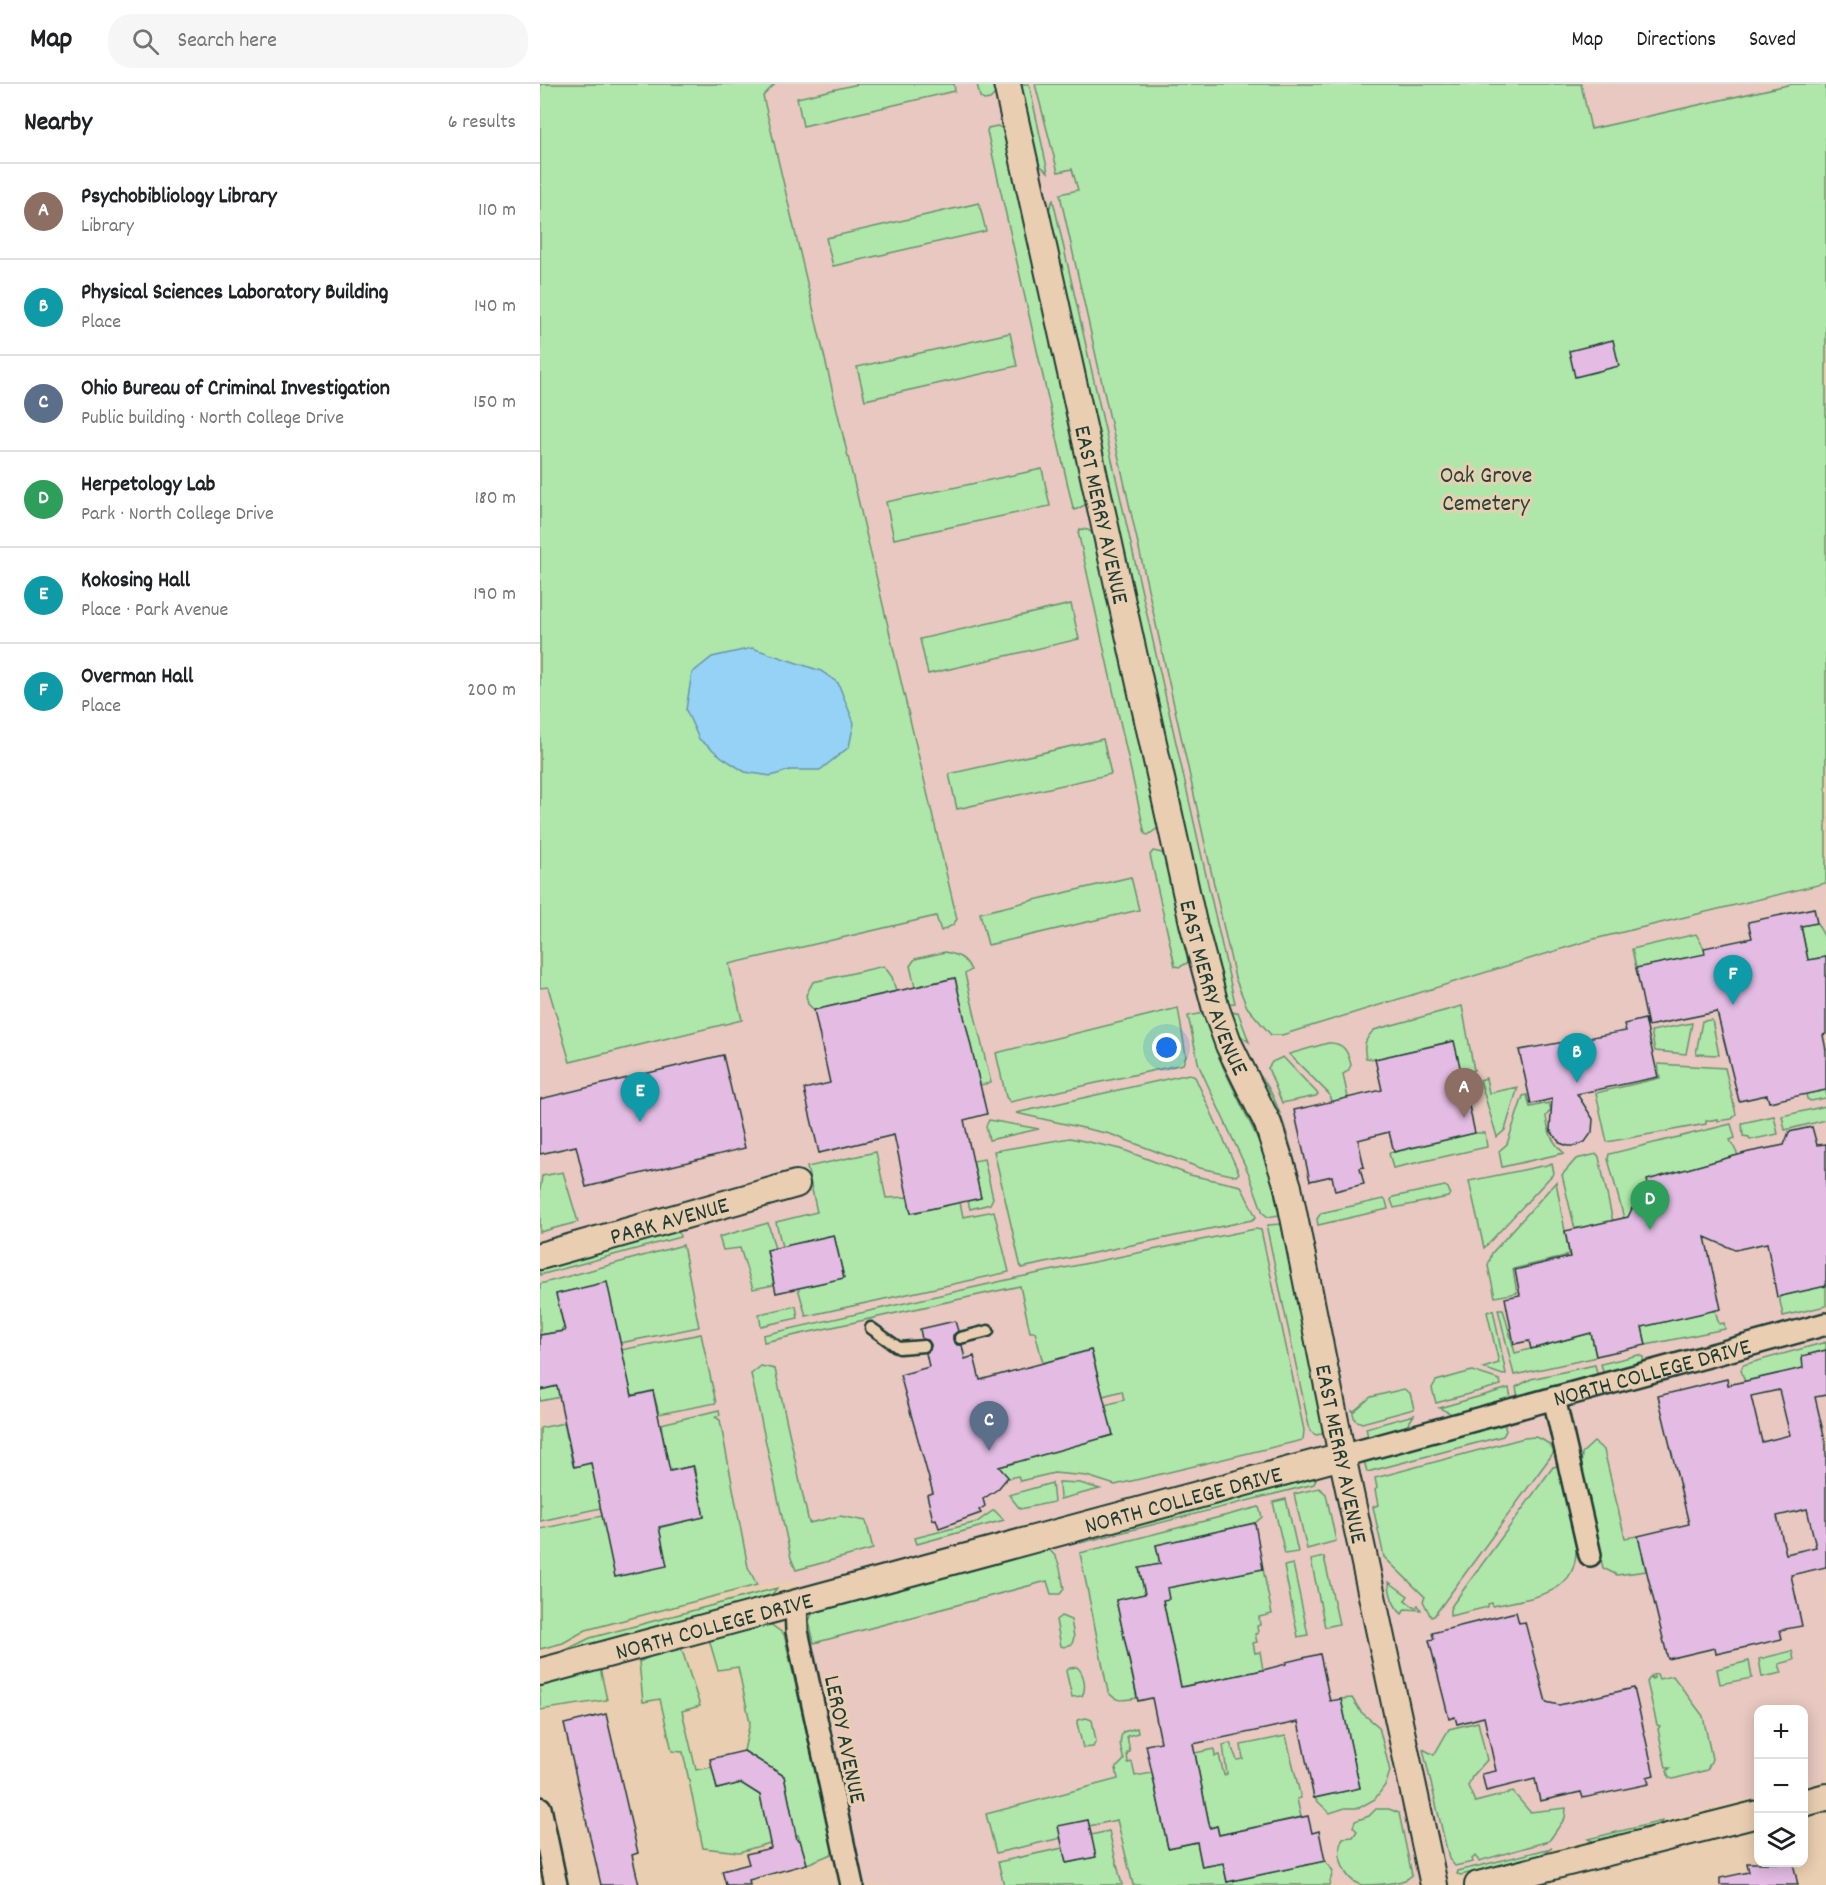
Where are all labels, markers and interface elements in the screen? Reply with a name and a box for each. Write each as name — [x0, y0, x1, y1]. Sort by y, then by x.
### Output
search box — [108, 14, 528, 68]
text: Map — [30, 21, 72, 61]
icon: search — [129, 25, 162, 58]
text: Search here — [177, 26, 277, 57]
text: Map — [1572, 26, 1603, 56]
text: Directions — [1636, 26, 1716, 56]
text: Saved — [1749, 26, 1796, 56]
text: Nearby — [24, 105, 92, 142]
text: 6 results — [448, 109, 516, 137]
text: Psychobibliology Library — [81, 182, 277, 213]
text: A — [38, 197, 49, 225]
text: 110 m — [478, 197, 516, 225]
text: Library — [81, 213, 134, 241]
text: Physical Sciences Laboratory Building — [81, 278, 388, 309]
text: B — [39, 293, 48, 321]
text: 140 m — [474, 293, 516, 321]
text: Place — [81, 309, 121, 337]
text: Ohio Bureau of Criminal Investigation — [81, 374, 390, 405]
text: C — [39, 389, 48, 417]
text: 150 m — [473, 389, 516, 417]
text: Public building · North College Drive — [81, 405, 344, 433]
street label: EAST MERRY AVENUE — [1063, 423, 1136, 608]
park label: Oak Grove Cemetery — [1440, 460, 1532, 522]
text: Herpetology Lab — [81, 470, 215, 501]
text: D — [38, 485, 49, 513]
text: 180 m — [474, 485, 516, 513]
text: Park · North College Drive — [81, 501, 274, 529]
text: Kokosing Hall — [81, 566, 190, 597]
text: E — [39, 581, 48, 609]
text: 190 m — [473, 581, 516, 609]
text: Place · Park Avenue — [81, 597, 228, 625]
text: Overman Hall — [81, 662, 193, 693]
text: F — [39, 677, 48, 705]
text: 200 m — [467, 677, 516, 705]
text: Place — [81, 693, 121, 721]
street label: EAST MERRY AVENUE — [1168, 897, 1256, 1082]
pin: F — [1714, 956, 1752, 1005]
your location — [1152, 1033, 1181, 1062]
pin: B — [1558, 1034, 1596, 1083]
pin: A — [1444, 1068, 1484, 1118]
pin: E — [620, 1072, 660, 1122]
pin: D — [1630, 1180, 1670, 1230]
street label: PARK AVENUE — [606, 1190, 733, 1256]
street label: NORTH COLLEGE DRIVE — [1550, 1331, 1755, 1418]
street label: EAST MERRY AVENUE — [1304, 1362, 1374, 1547]
pin: C — [970, 1402, 1008, 1451]
street label: NORTH COLLEGE DRIVE — [1081, 1459, 1287, 1545]
street label: NORTH COLLEGE DRIVE — [612, 1585, 817, 1671]
street label: LEROY AVENUE — [813, 1672, 873, 1807]
map controls — [1754, 1705, 1808, 1867]
button: + — [1754, 1705, 1808, 1759]
button: − — [1754, 1759, 1808, 1813]
button: layers — [1754, 1813, 1808, 1867]

